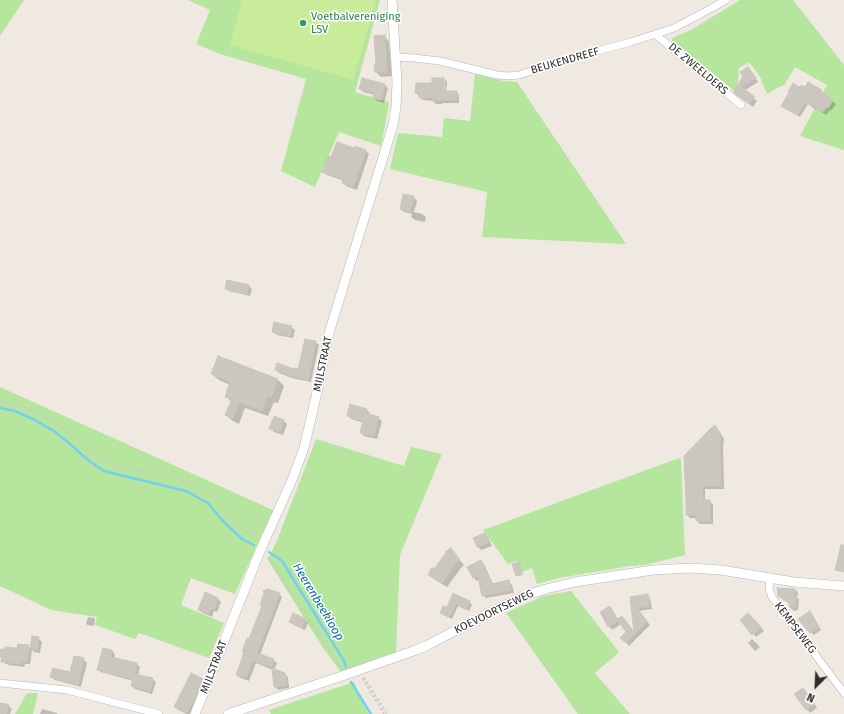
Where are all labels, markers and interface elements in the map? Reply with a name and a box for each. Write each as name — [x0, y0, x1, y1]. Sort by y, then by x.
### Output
place label: Voetbalvereniging LSV — [311, 10, 400, 36]
marker: Voetbalvereniging LSV — [298, 18, 308, 28]
street label: DE ZWEELDERS — [666, 40, 730, 98]
street label: BEUKENDREEF — [529, 45, 601, 77]
street label: MIJLSTRAAT — [311, 335, 335, 393]
water label: Heerenbeekloop — [289, 561, 347, 643]
street label: KOEVOORTSEWEG — [452, 587, 536, 637]
street label: KEMPSEWEG — [771, 600, 819, 656]
street label: MIJLSTRAAT — [198, 638, 230, 696]
north arrow — [796, 666, 836, 706]
text: N — [805, 690, 817, 705]

